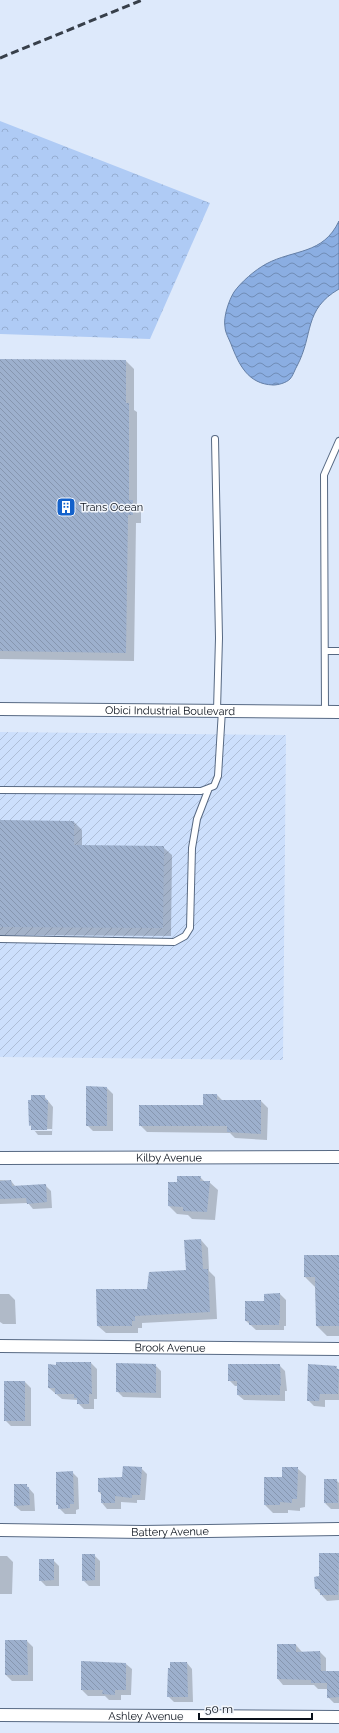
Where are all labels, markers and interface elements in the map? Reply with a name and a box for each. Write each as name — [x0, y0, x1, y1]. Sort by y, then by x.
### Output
building icon: Trans Ocean — [55, 496, 77, 518]
place label: Trans Ocean — [80, 501, 143, 514]
street label: Obici Industrial Boulevard — [105, 704, 235, 718]
street label: Kilby Avenue — [136, 1151, 202, 1165]
street label: Brook Avenue — [134, 1341, 206, 1355]
street label: Battery Avenue — [131, 1525, 209, 1539]
scale bar — [199, 1695, 312, 1721]
text: 50 m — [205, 1702, 233, 1716]
street label: Ashley Avenue — [108, 1710, 184, 1723]

